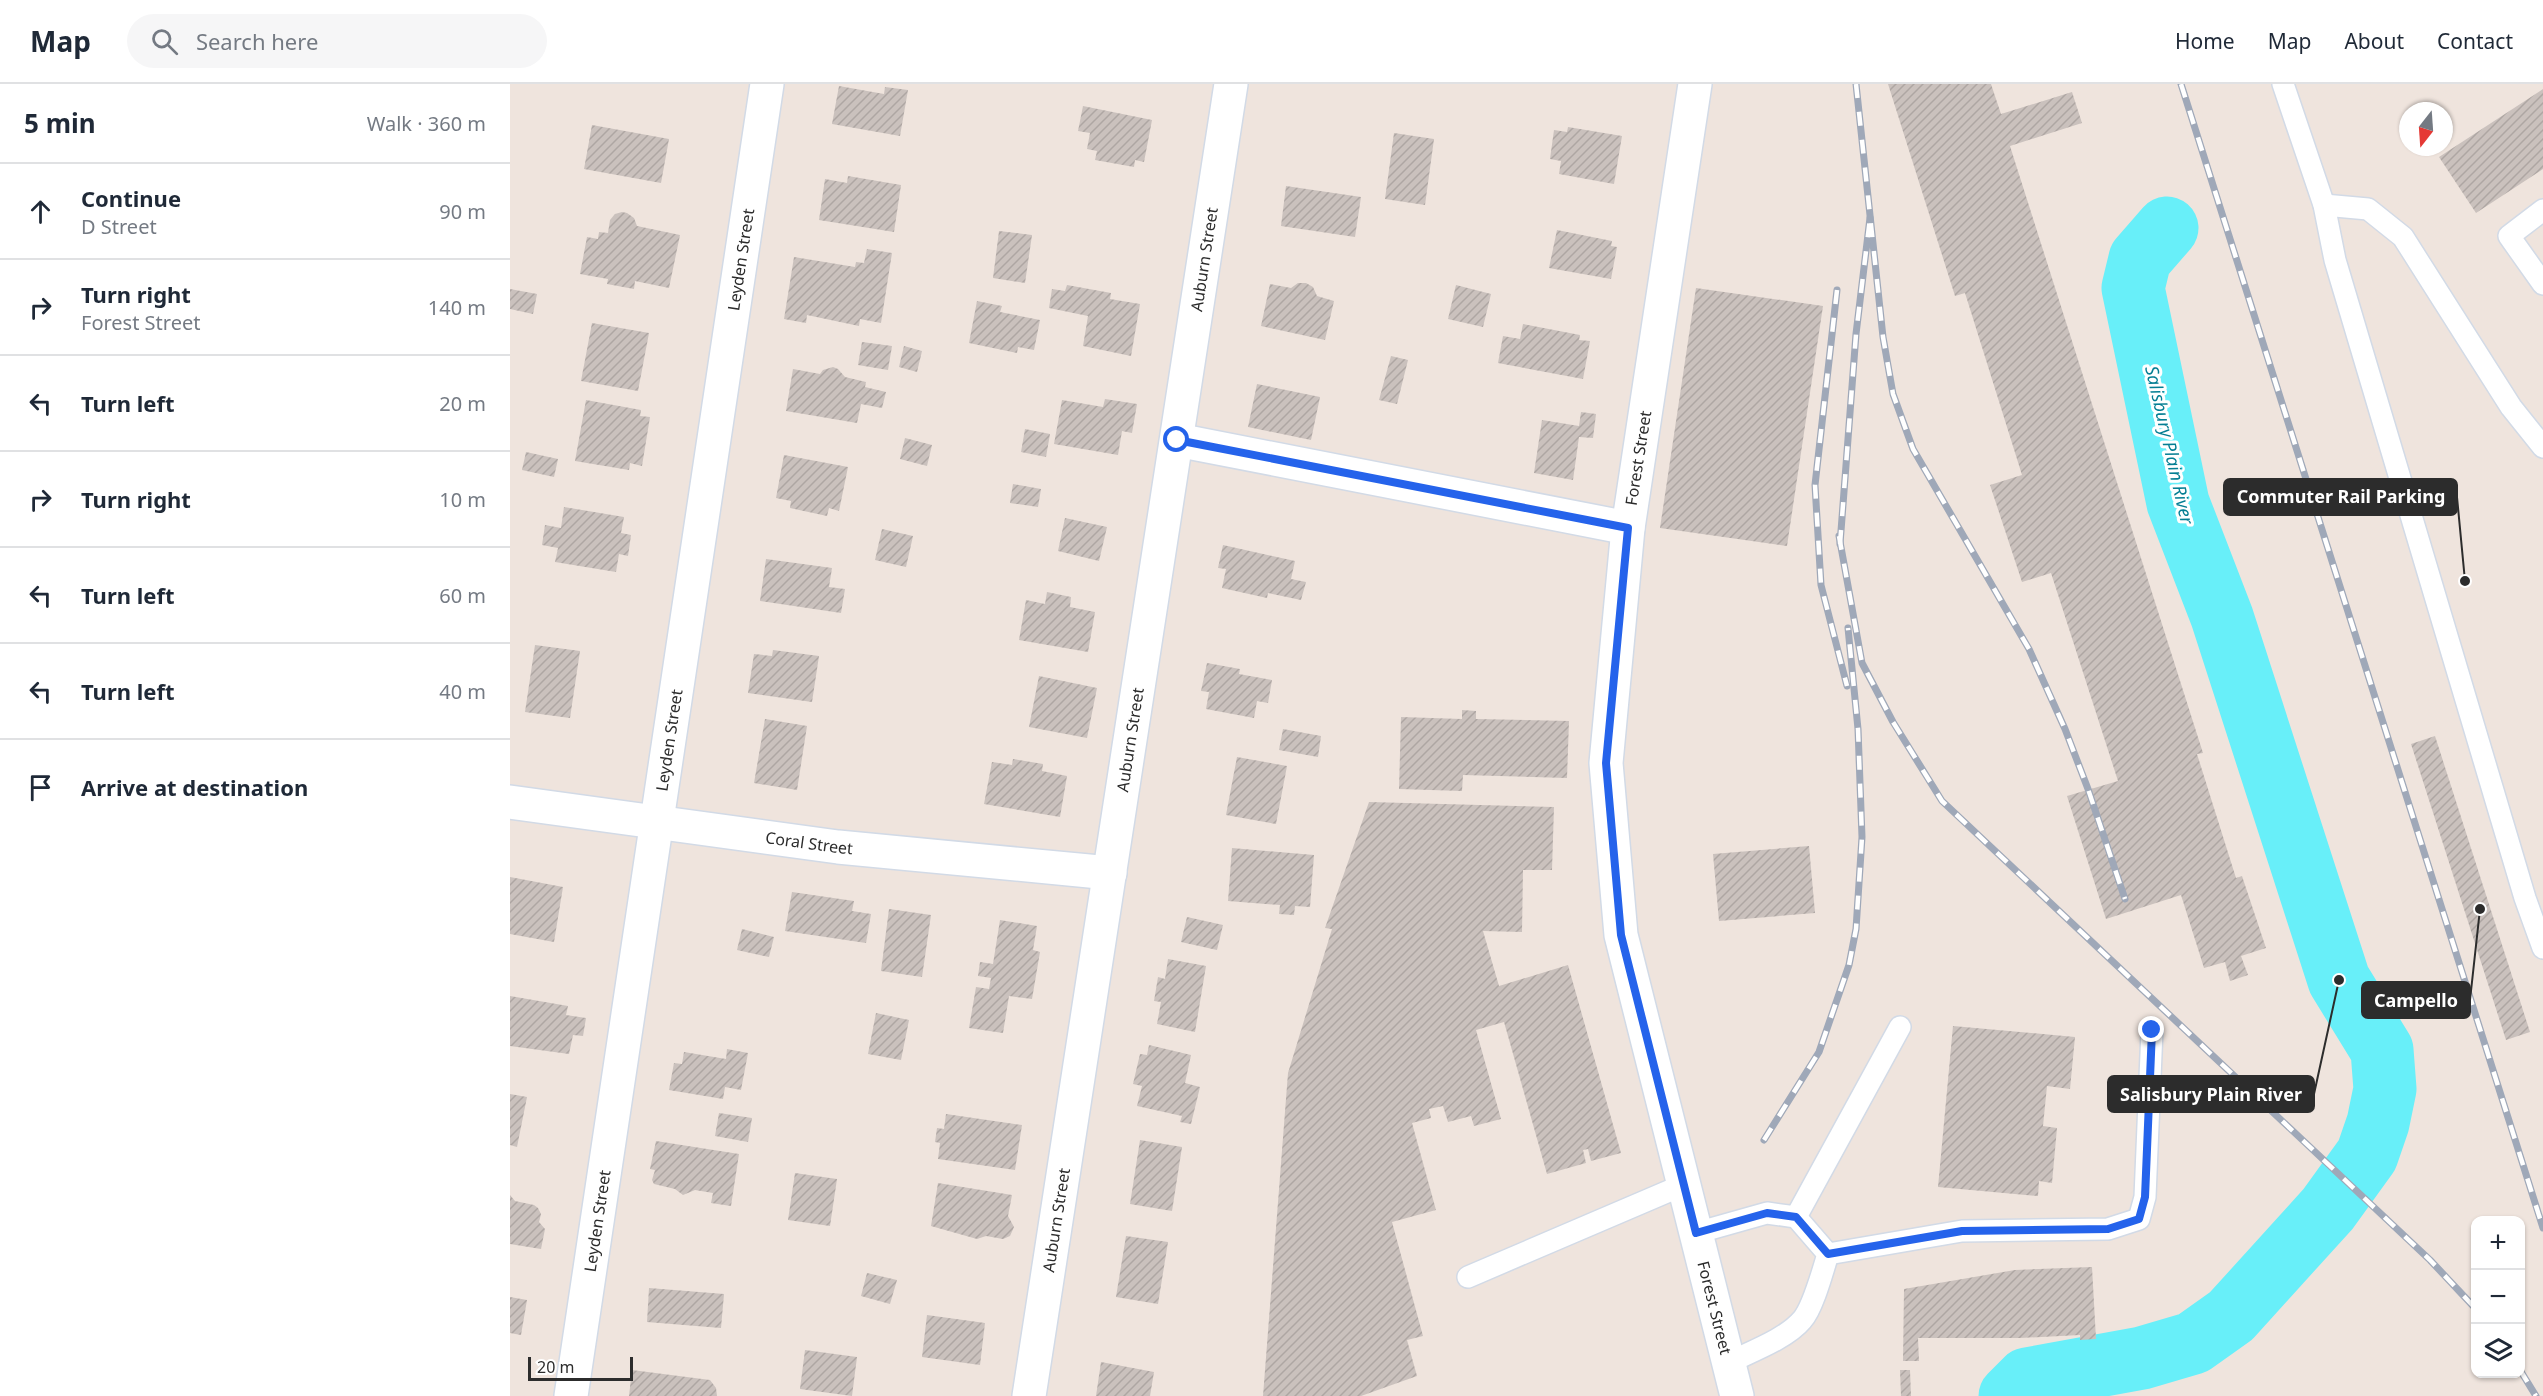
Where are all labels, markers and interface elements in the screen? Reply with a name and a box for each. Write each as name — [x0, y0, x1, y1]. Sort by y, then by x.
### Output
search box — [127, 14, 547, 68]
text: Map — [30, 22, 91, 60]
icon: search — [148, 25, 181, 58]
text: Search here — [196, 26, 318, 56]
text: Home — [2175, 27, 2235, 55]
text: Map — [2268, 27, 2311, 55]
text: About — [2344, 27, 2404, 55]
text: Contact — [2437, 27, 2513, 55]
north arrow — [2399, 102, 2453, 156]
text: 5 min — [24, 105, 96, 141]
text: Walk · 360 m — [367, 110, 486, 137]
text: Continue — [81, 183, 181, 213]
icon: ahead — [24, 195, 57, 228]
text: 90 m — [439, 198, 486, 225]
street label: Auburn Street — [1185, 205, 1223, 313]
street label: Leyden Street — [722, 207, 759, 312]
text: D Street — [81, 213, 157, 240]
text: Turn right — [81, 279, 191, 309]
icon: right — [24, 291, 57, 324]
text: 140 m — [428, 294, 486, 321]
text: Forest Street — [81, 309, 200, 336]
water label: Salisbury Plain River — [2140, 363, 2200, 527]
icon: left — [24, 387, 57, 420]
text: Turn left — [81, 388, 175, 418]
text: 20 m — [439, 390, 486, 417]
street label: Forest Street — [1620, 409, 1656, 507]
route start — [1163, 426, 1189, 452]
callout: Commuter Rail Parking — [2224, 479, 2457, 515]
icon: right — [24, 483, 57, 516]
text: Turn right — [81, 484, 191, 514]
text: Commuter Rail Parking — [2237, 484, 2445, 508]
text: 10 m — [439, 486, 486, 513]
icon: left — [24, 579, 57, 612]
text: Turn left — [81, 580, 175, 610]
text: 60 m — [439, 582, 486, 609]
icon: left — [24, 675, 57, 708]
text: Turn left — [81, 676, 175, 706]
text: 40 m — [439, 678, 486, 705]
street label: Auburn Street — [1111, 686, 1149, 793]
street label: Leyden Street — [650, 688, 687, 793]
icon: arrive — [24, 771, 57, 804]
text: Arrive at destination — [81, 772, 308, 802]
street label: Coral Street — [764, 826, 854, 859]
callout: Campello — [2362, 982, 2470, 1018]
text: Campello — [2374, 988, 2458, 1012]
route end — [2138, 1016, 2164, 1042]
callout: Salisbury Plain River — [2108, 1076, 2314, 1112]
text: Salisbury Plain River — [2120, 1082, 2302, 1106]
street label: Auburn Street — [1037, 1166, 1075, 1274]
street label: Leyden Street — [579, 1168, 616, 1273]
map controls — [2471, 1216, 2525, 1378]
button: + — [2471, 1216, 2525, 1270]
street label: Forest Street — [1692, 1259, 1737, 1357]
button: − — [2471, 1270, 2525, 1324]
button: layers — [2471, 1324, 2525, 1378]
scale bar — [528, 1354, 633, 1382]
text: 20 m — [537, 1356, 574, 1378]

